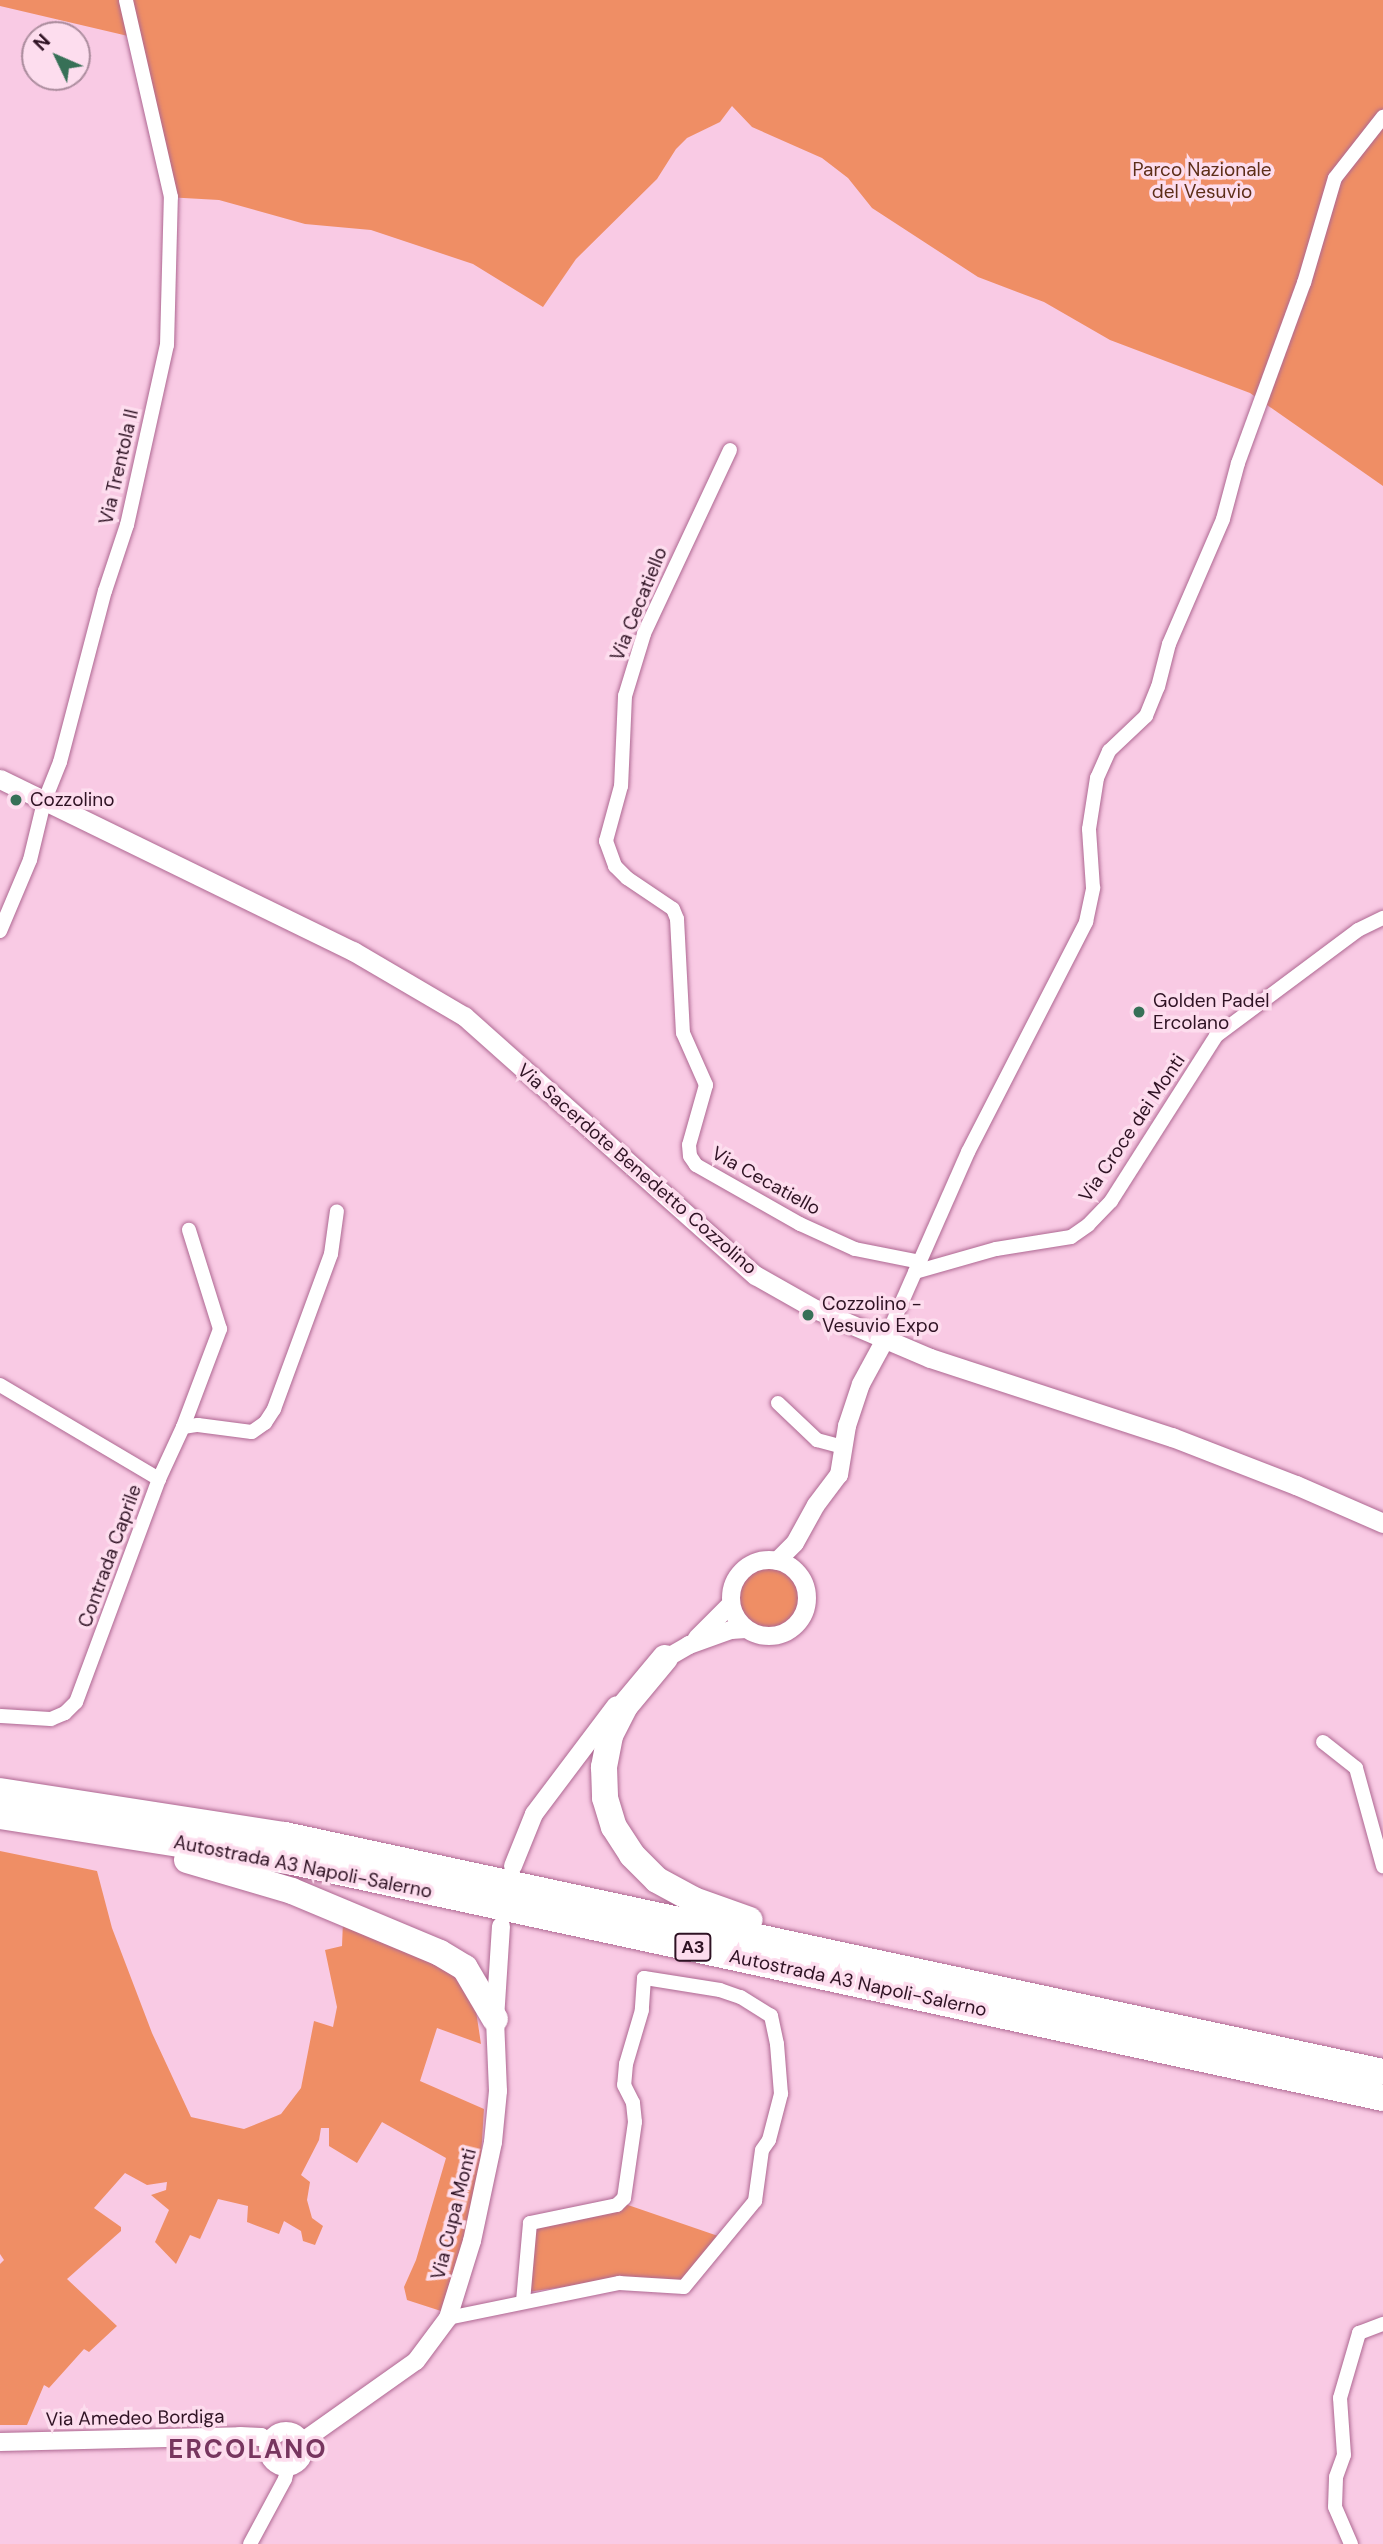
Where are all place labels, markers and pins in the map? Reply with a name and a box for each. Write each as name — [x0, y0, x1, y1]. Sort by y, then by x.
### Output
place label: Cozzolino — [30, 789, 115, 811]
marker: Cozzolino — [8, 792, 24, 808]
place label: Golden Padel Ercolano — [1153, 990, 1269, 1034]
marker: Golden Padel Ercolano — [1131, 1004, 1147, 1020]
place label: Cozzolino - Vesuvio Expo — [822, 1293, 939, 1337]
marker: Cozzolino - Vesuvio Expo — [800, 1307, 816, 1323]

